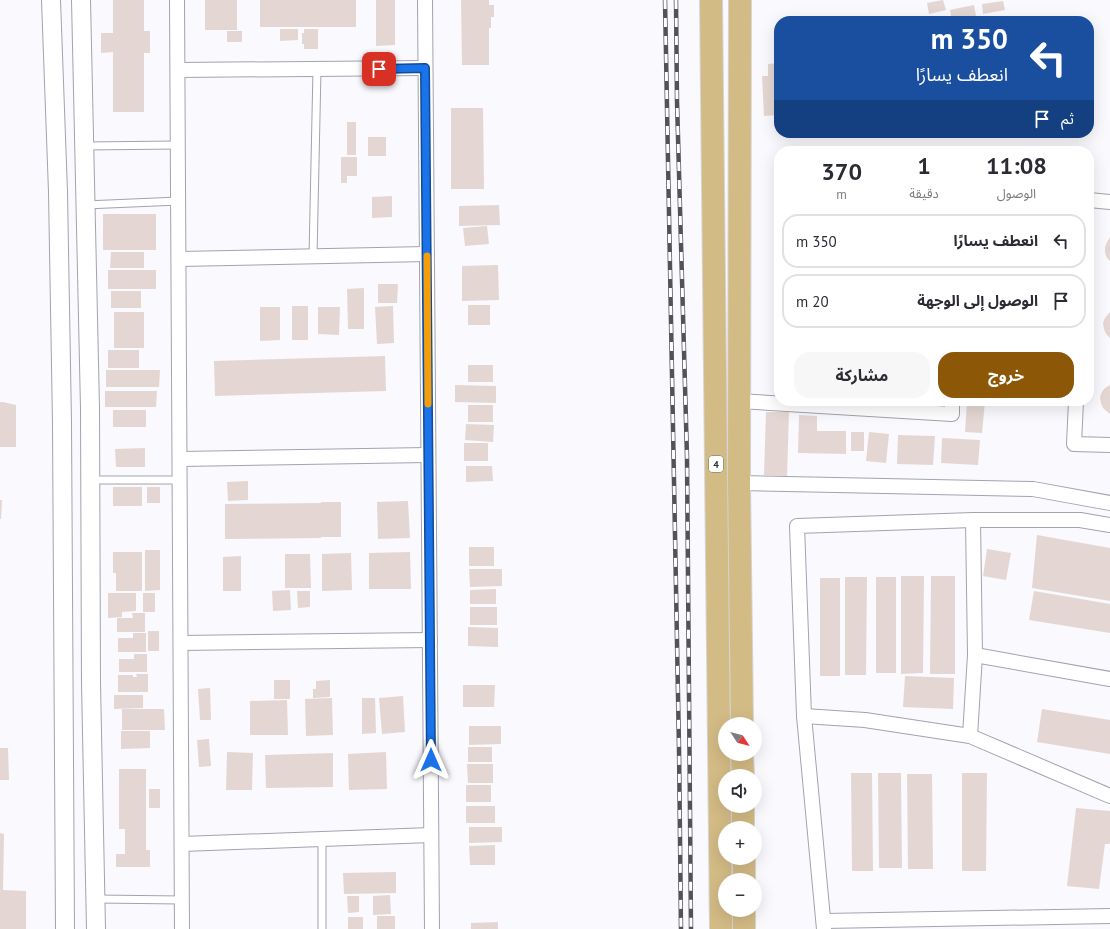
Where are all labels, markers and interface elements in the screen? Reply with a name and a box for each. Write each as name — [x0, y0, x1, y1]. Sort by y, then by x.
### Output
text: 350 m — [931, 20, 1008, 57]
icon: left — [1022, 32, 1074, 84]
pin — [362, 52, 396, 86]
icon: arrive — [368, 58, 390, 80]
text: انعطف يسارًا — [916, 63, 1008, 86]
icon: arrive — [1031, 108, 1053, 130]
text: ثم — [1061, 109, 1074, 128]
text: 1 — [917, 150, 931, 181]
text: 11:08 — [986, 150, 1047, 181]
text: 370 — [821, 156, 862, 187]
text: دقيقة — [909, 185, 939, 202]
text: الوصول — [997, 185, 1036, 202]
text: m — [836, 186, 847, 203]
icon: left — [1050, 230, 1072, 252]
text: انعطف يسارًا — [954, 231, 1038, 250]
text: 350 m — [796, 232, 837, 251]
icon: arrive — [1050, 290, 1072, 312]
text: الوصول إلى الوجهة — [917, 291, 1038, 310]
text: 20 m — [796, 292, 829, 311]
button: مشاركة — [794, 352, 930, 398]
button: خروج — [938, 352, 1074, 398]
road number: 4 — [709, 456, 723, 472]
north arrow — [718, 717, 762, 761]
map controls — [718, 717, 762, 917]
position arrow — [410, 739, 452, 781]
button: sound — [718, 769, 762, 813]
button: + — [718, 821, 762, 865]
button: − — [718, 873, 762, 917]

